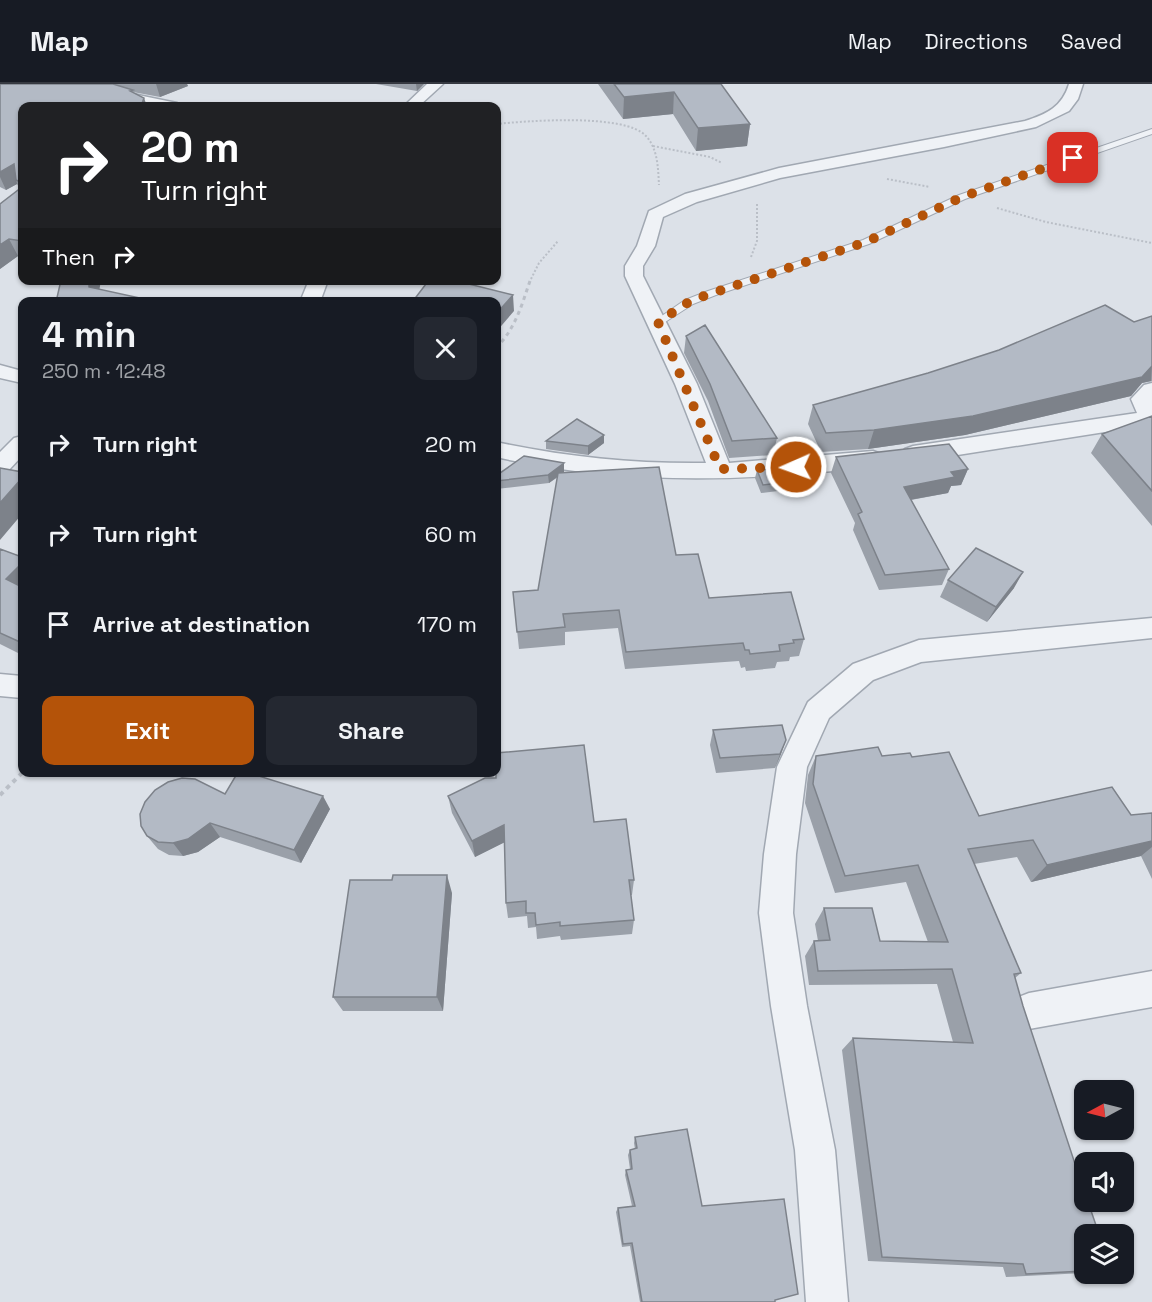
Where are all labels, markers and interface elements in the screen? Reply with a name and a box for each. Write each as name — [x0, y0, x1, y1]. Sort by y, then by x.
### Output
text: Map — [30, 23, 89, 59]
text: Map — [848, 28, 892, 55]
text: Directions — [925, 28, 1028, 55]
text: Saved — [1061, 28, 1122, 55]
text: 20 m — [141, 121, 240, 174]
icon: right — [42, 126, 120, 204]
pin — [1047, 132, 1098, 183]
icon: arrive — [1056, 141, 1089, 174]
text: Turn right — [141, 173, 268, 208]
icon: right — [107, 240, 140, 273]
text: Then — [42, 243, 95, 271]
text: 4 min — [42, 312, 137, 358]
button: close — [414, 317, 477, 380]
text: 250 m · 12:48 — [42, 358, 166, 384]
icon: right — [42, 428, 75, 461]
text: Turn right — [93, 430, 198, 458]
text: 20 m — [425, 430, 477, 458]
position arrow — [764, 435, 828, 499]
icon: right — [42, 518, 75, 551]
text: Turn right — [93, 520, 198, 548]
text: 60 m — [425, 520, 477, 548]
icon: arrive — [42, 608, 75, 641]
text: Arrive at destination — [93, 610, 310, 638]
text: 170 m — [417, 610, 477, 638]
button: Exit — [42, 696, 254, 765]
button: Share — [266, 696, 477, 765]
north arrow — [1074, 1080, 1134, 1140]
map controls — [1074, 1080, 1134, 1284]
button: sound — [1074, 1152, 1134, 1212]
button: layers — [1074, 1224, 1134, 1284]

